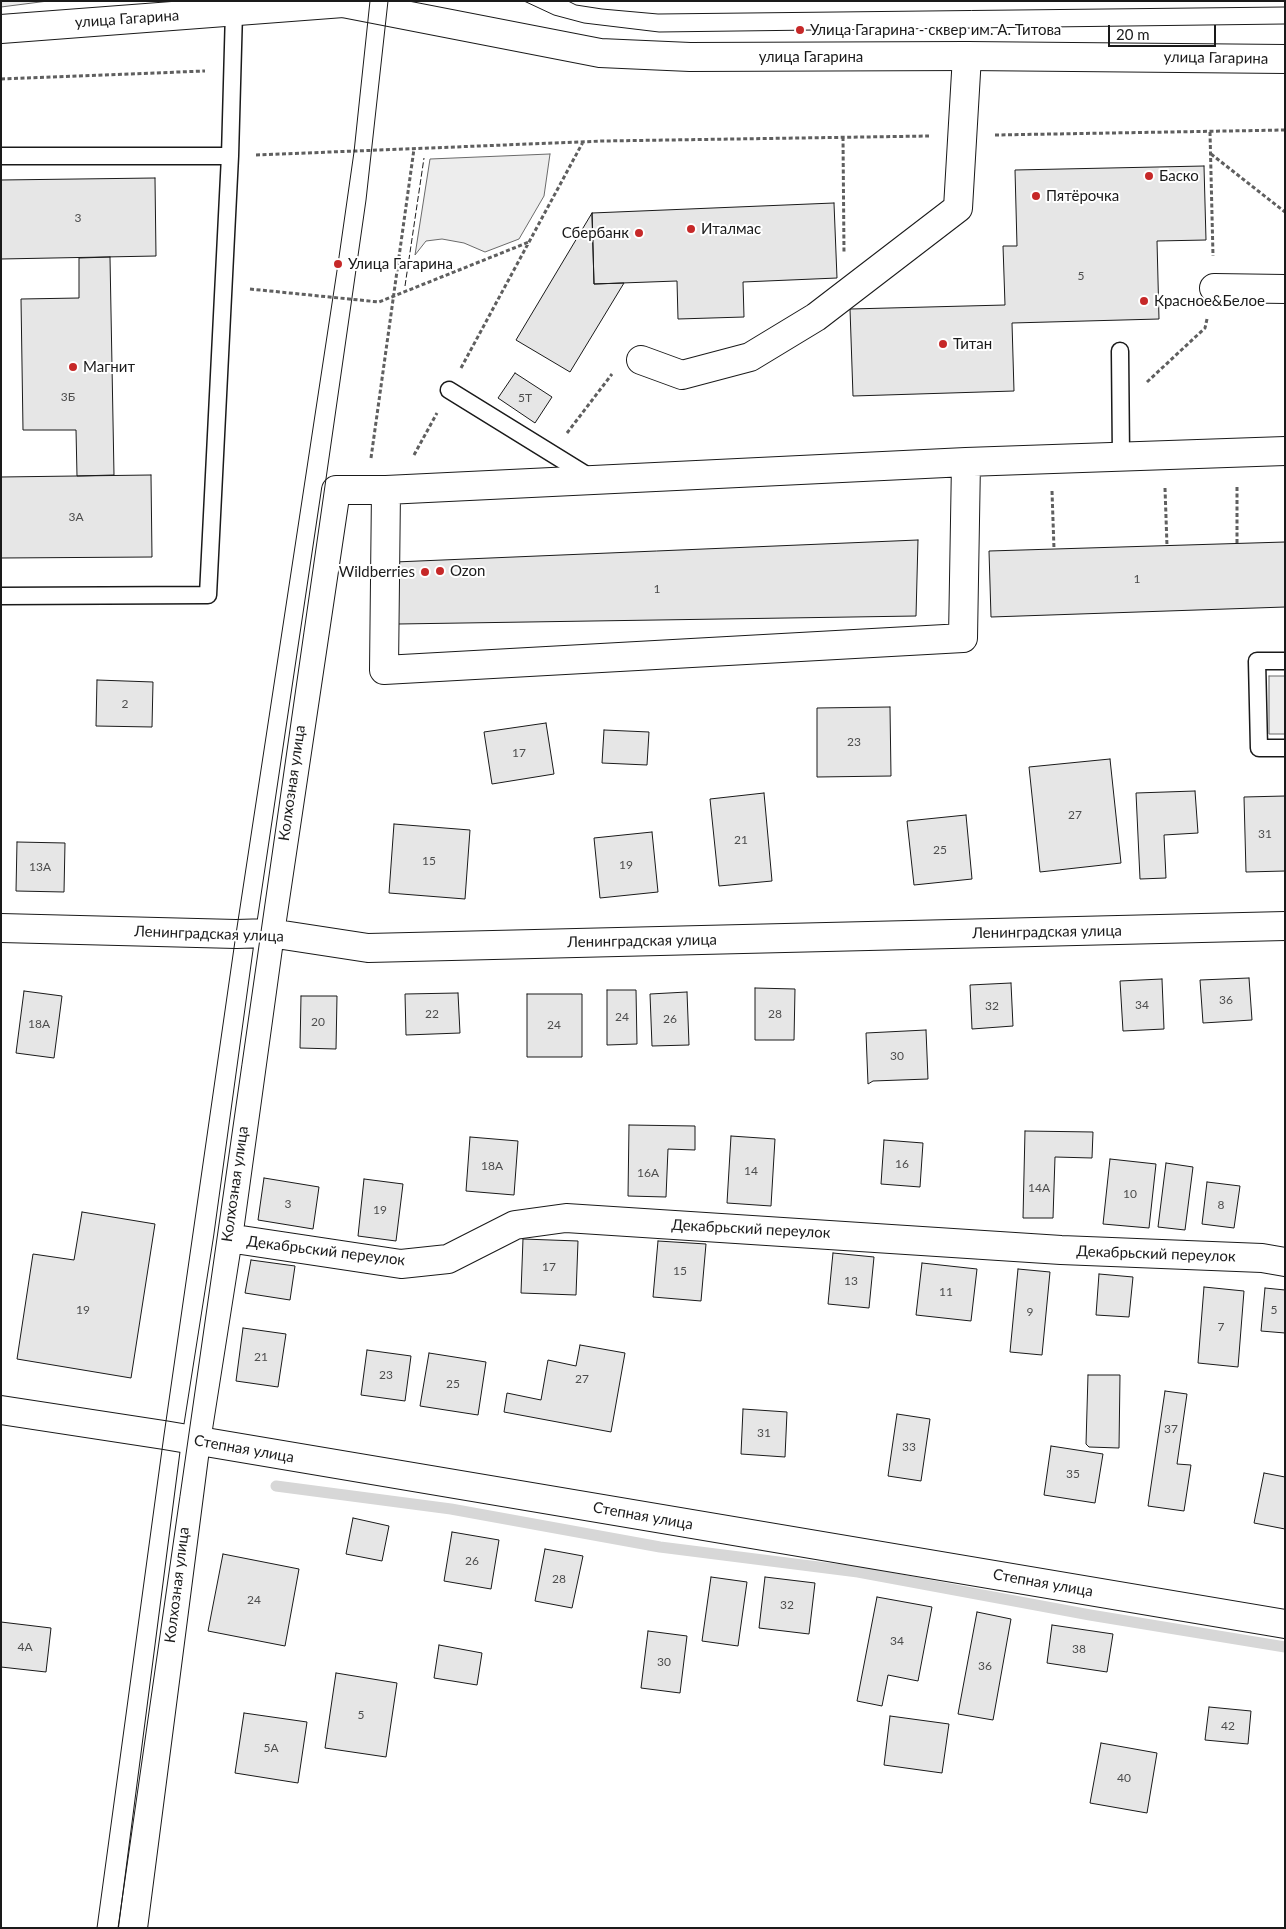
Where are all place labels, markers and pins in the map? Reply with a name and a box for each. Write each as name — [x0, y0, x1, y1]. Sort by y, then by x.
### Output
place label: Улица Гагарина - сквер им. А. Титова — [810, 21, 1061, 39]
marker: Улица Гагарина - сквер им. А. Титова — [794, 24, 806, 36]
place label: Баско — [1159, 167, 1199, 185]
marker: Баско — [1143, 170, 1155, 182]
place label: Пятёрочка — [1046, 187, 1119, 205]
marker: Пятёрочка — [1030, 190, 1042, 202]
place label: Италмас — [701, 220, 761, 238]
marker: Италмас — [685, 223, 697, 235]
place label: Сбербанк — [562, 224, 629, 242]
marker: Сбербанк — [633, 227, 645, 239]
place label: Улица Гагарина — [348, 255, 453, 273]
marker: Улица Гагарина — [332, 258, 344, 270]
place label: Красное&Белое — [1154, 292, 1265, 310]
marker: Красное&Белое — [1138, 295, 1150, 307]
place label: Титан — [953, 335, 992, 353]
marker: Титан — [937, 338, 949, 350]
place label: Магнит — [83, 358, 135, 376]
marker: Магнит — [67, 361, 79, 373]
place label: Ozon — [450, 562, 485, 580]
place label: Wildberries — [339, 563, 415, 581]
marker: Ozon — [434, 565, 446, 577]
marker: Wildberries — [419, 566, 431, 578]

